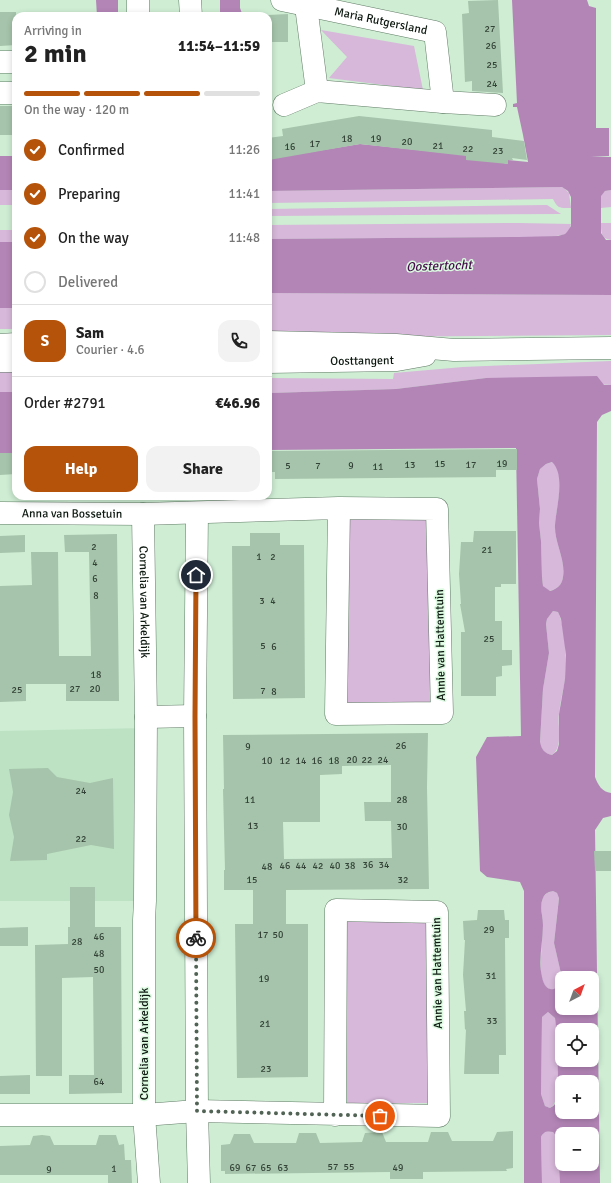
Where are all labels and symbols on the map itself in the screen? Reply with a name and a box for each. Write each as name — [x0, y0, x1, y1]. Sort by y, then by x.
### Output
street label: Maria Rutgersland — [333, 4, 429, 38]
house number: 27 — [485, 23, 495, 35]
house number: 26 — [486, 40, 496, 52]
house number: 25 — [487, 59, 497, 71]
house number: 24 — [487, 78, 498, 90]
house number: 18 — [342, 133, 352, 145]
house number: 19 — [371, 133, 381, 145]
house number: 20 — [402, 136, 412, 148]
house number: 17 — [310, 138, 320, 150]
house number: 21 — [433, 140, 443, 152]
house number: 16 — [285, 141, 295, 153]
house number: 22 — [463, 143, 473, 155]
house number: 23 — [493, 145, 503, 157]
water label: Oostertocht — [406, 257, 474, 275]
street label: Oosttangent — [330, 353, 394, 369]
house number: 15 — [435, 458, 445, 470]
house number: 19 — [497, 458, 507, 470]
house number: 13 — [405, 459, 415, 471]
house number: 17 — [466, 459, 476, 471]
house number: 5 — [285, 460, 291, 472]
house number: 7 — [315, 460, 321, 472]
house number: 9 — [348, 460, 354, 472]
house number: 11 — [373, 461, 383, 473]
street label: Anna van Bossetuin — [22, 506, 122, 522]
house number: 2 — [91, 541, 97, 553]
house number: 21 — [482, 544, 492, 556]
street label: Cornelia van Arkeldijk — [135, 546, 152, 658]
house number: 1 — [256, 551, 262, 563]
house number: 2 — [270, 551, 276, 563]
house number: 4 — [92, 557, 98, 569]
pin — [179, 558, 213, 592]
house number: 6 — [92, 573, 98, 585]
street label: Annie van Hattemtuin — [432, 589, 449, 701]
house number: 8 — [93, 590, 99, 602]
house number: 3 — [259, 595, 265, 607]
house number: 4 — [270, 595, 276, 607]
house number: 25 — [484, 633, 494, 645]
house number: 5 — [260, 640, 266, 652]
house number: 6 — [271, 641, 277, 653]
house number: 18 — [91, 669, 101, 681]
house number: 27 — [70, 683, 80, 695]
house number: 20 — [90, 683, 100, 695]
house number: 25 — [12, 684, 22, 696]
house number: 7 — [260, 685, 266, 697]
house number: 8 — [271, 686, 277, 698]
house number: 26 — [396, 740, 406, 752]
house number: 9 — [245, 741, 251, 753]
house number: 20 — [347, 754, 357, 766]
house number: 22 — [362, 754, 372, 766]
house number: 24 — [378, 754, 389, 766]
house number: 10 — [262, 755, 272, 767]
house number: 12 — [280, 755, 290, 767]
house number: 14 — [296, 755, 307, 767]
house number: 16 — [312, 755, 322, 767]
house number: 18 — [329, 755, 339, 767]
house number: 24 — [76, 785, 87, 797]
house number: 11 — [245, 794, 255, 806]
house number: 28 — [397, 794, 407, 806]
house number: 13 — [248, 820, 258, 832]
house number: 30 — [397, 821, 407, 833]
house number: 22 — [76, 833, 86, 845]
house number: 36 — [363, 859, 373, 871]
house number: 34 — [379, 859, 390, 871]
house number: 46 — [280, 860, 290, 872]
house number: 44 — [296, 860, 307, 872]
house number: 42 — [313, 860, 323, 872]
house number: 40 — [330, 860, 340, 872]
house number: 38 — [345, 860, 355, 872]
house number: 48 — [262, 861, 272, 873]
house number: 15 — [247, 874, 257, 886]
house number: 32 — [398, 874, 408, 886]
street label: Annie van Hattemtuin — [429, 917, 446, 1029]
courier — [176, 918, 216, 958]
house number: 29 — [484, 924, 494, 936]
house number: 17 — [258, 929, 268, 941]
house number: 50 — [273, 929, 283, 941]
house number: 46 — [94, 931, 104, 943]
house number: 28 — [72, 936, 82, 948]
house number: 48 — [94, 948, 104, 960]
house number: 50 — [94, 964, 104, 976]
house number: 31 — [486, 970, 496, 982]
north arrow — [555, 971, 599, 1015]
house number: 19 — [259, 973, 269, 985]
street label: Cornelia van Arkeldijk — [137, 988, 152, 1100]
house number: 33 — [487, 1015, 497, 1027]
house number: 21 — [260, 1018, 270, 1030]
house number: 23 — [261, 1063, 271, 1075]
house number: 64 — [94, 1076, 105, 1088]
pin — [363, 1099, 397, 1133]
house number: 57 — [328, 1161, 338, 1173]
house number: 55 — [344, 1161, 354, 1173]
house number: 69 — [230, 1162, 240, 1174]
house number: 67 — [246, 1162, 256, 1174]
house number: 65 — [261, 1162, 271, 1174]
house number: 63 — [278, 1162, 288, 1174]
house number: 49 — [393, 1162, 403, 1174]
house number: 1 — [111, 1163, 117, 1175]
house number: 9 — [46, 1164, 52, 1176]

